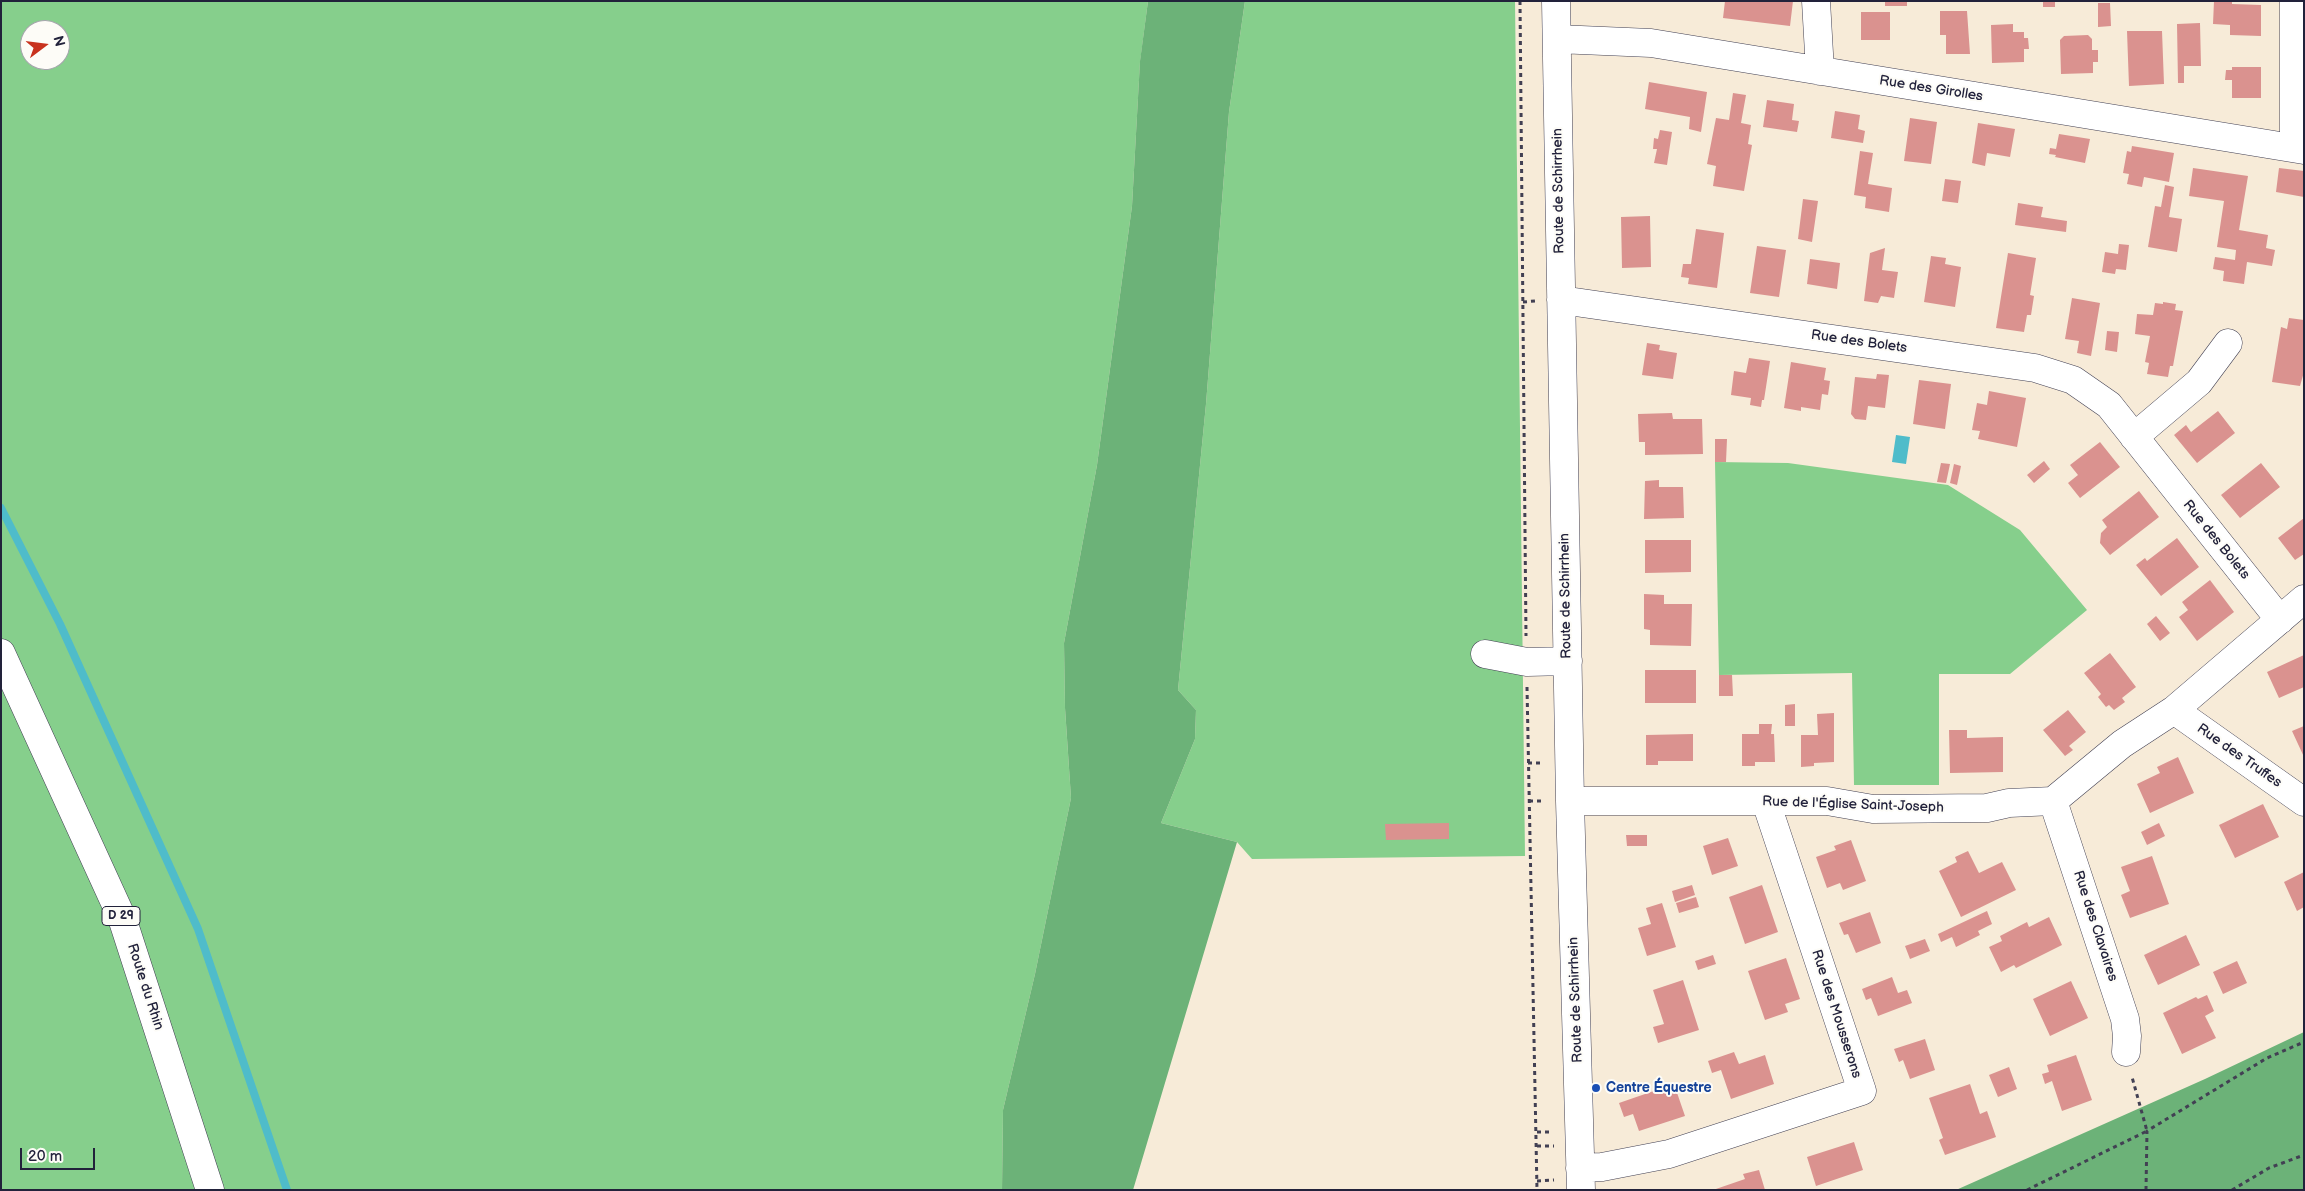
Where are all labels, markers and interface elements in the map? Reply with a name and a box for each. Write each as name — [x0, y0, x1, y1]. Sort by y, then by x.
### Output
north arrow — [20, 20, 70, 70]
text: N — [49, 34, 69, 49]
street label: Rue des Girolles — [1878, 73, 1984, 105]
street label: Route de Schirrhein — [1550, 128, 1568, 254]
street label: Rue des Bolets — [1810, 327, 1908, 357]
street label: Rue des Bolets — [2179, 497, 2253, 583]
street label: Route de Schirrhein — [1557, 533, 1575, 659]
street label: Rue des Truffes — [2193, 721, 2285, 791]
street label: Rue de l'Église Saint-Joseph — [1762, 793, 1944, 817]
street label: Rue des Clavaires — [2069, 868, 2121, 984]
road number: D 29 — [102, 906, 140, 926]
street label: Route de Schirrhein — [1565, 937, 1587, 1063]
street label: Route du Rhin — [123, 942, 167, 1032]
street label: Rue des Mousserons — [1807, 948, 1865, 1080]
place label: Centre Équestre — [1606, 1080, 1712, 1096]
marker: Centre Équestre — [1590, 1082, 1602, 1094]
scale bar — [22, 1138, 98, 1170]
text: 20 m — [28, 1147, 62, 1166]

